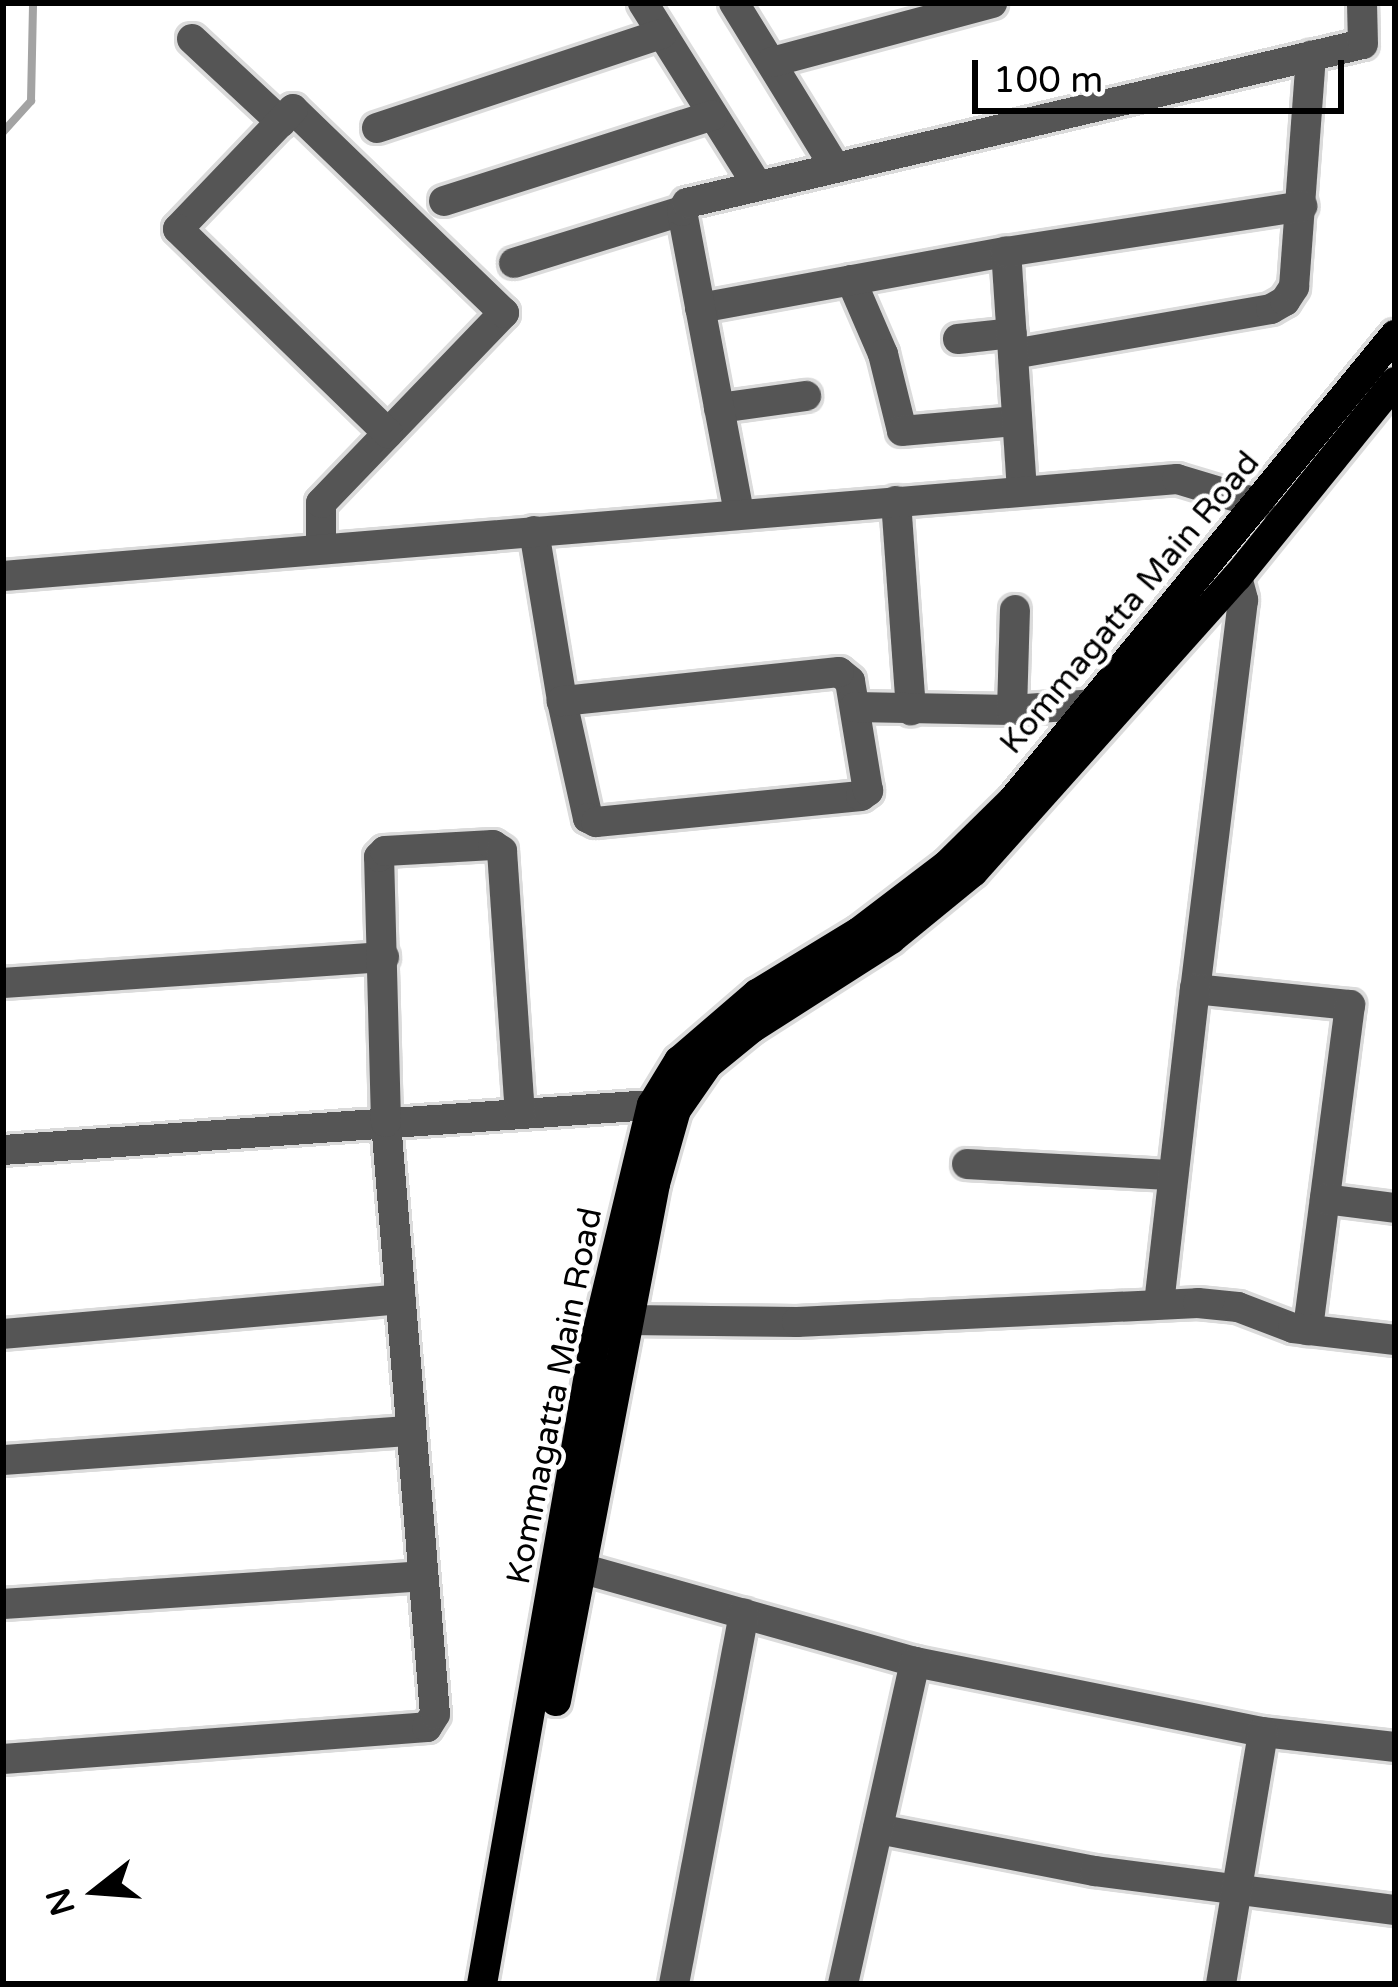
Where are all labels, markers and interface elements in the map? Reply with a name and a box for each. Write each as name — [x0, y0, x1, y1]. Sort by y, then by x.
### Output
scale bar — [978, 36, 1350, 110]
text: 100 m — [993, 59, 1103, 102]
street label: Kommagatta Main Road — [992, 444, 1268, 762]
street label: Kommagatta Main Road — [499, 1204, 611, 1588]
north arrow — [36, 1831, 156, 1951]
text: N — [39, 1883, 84, 1920]

